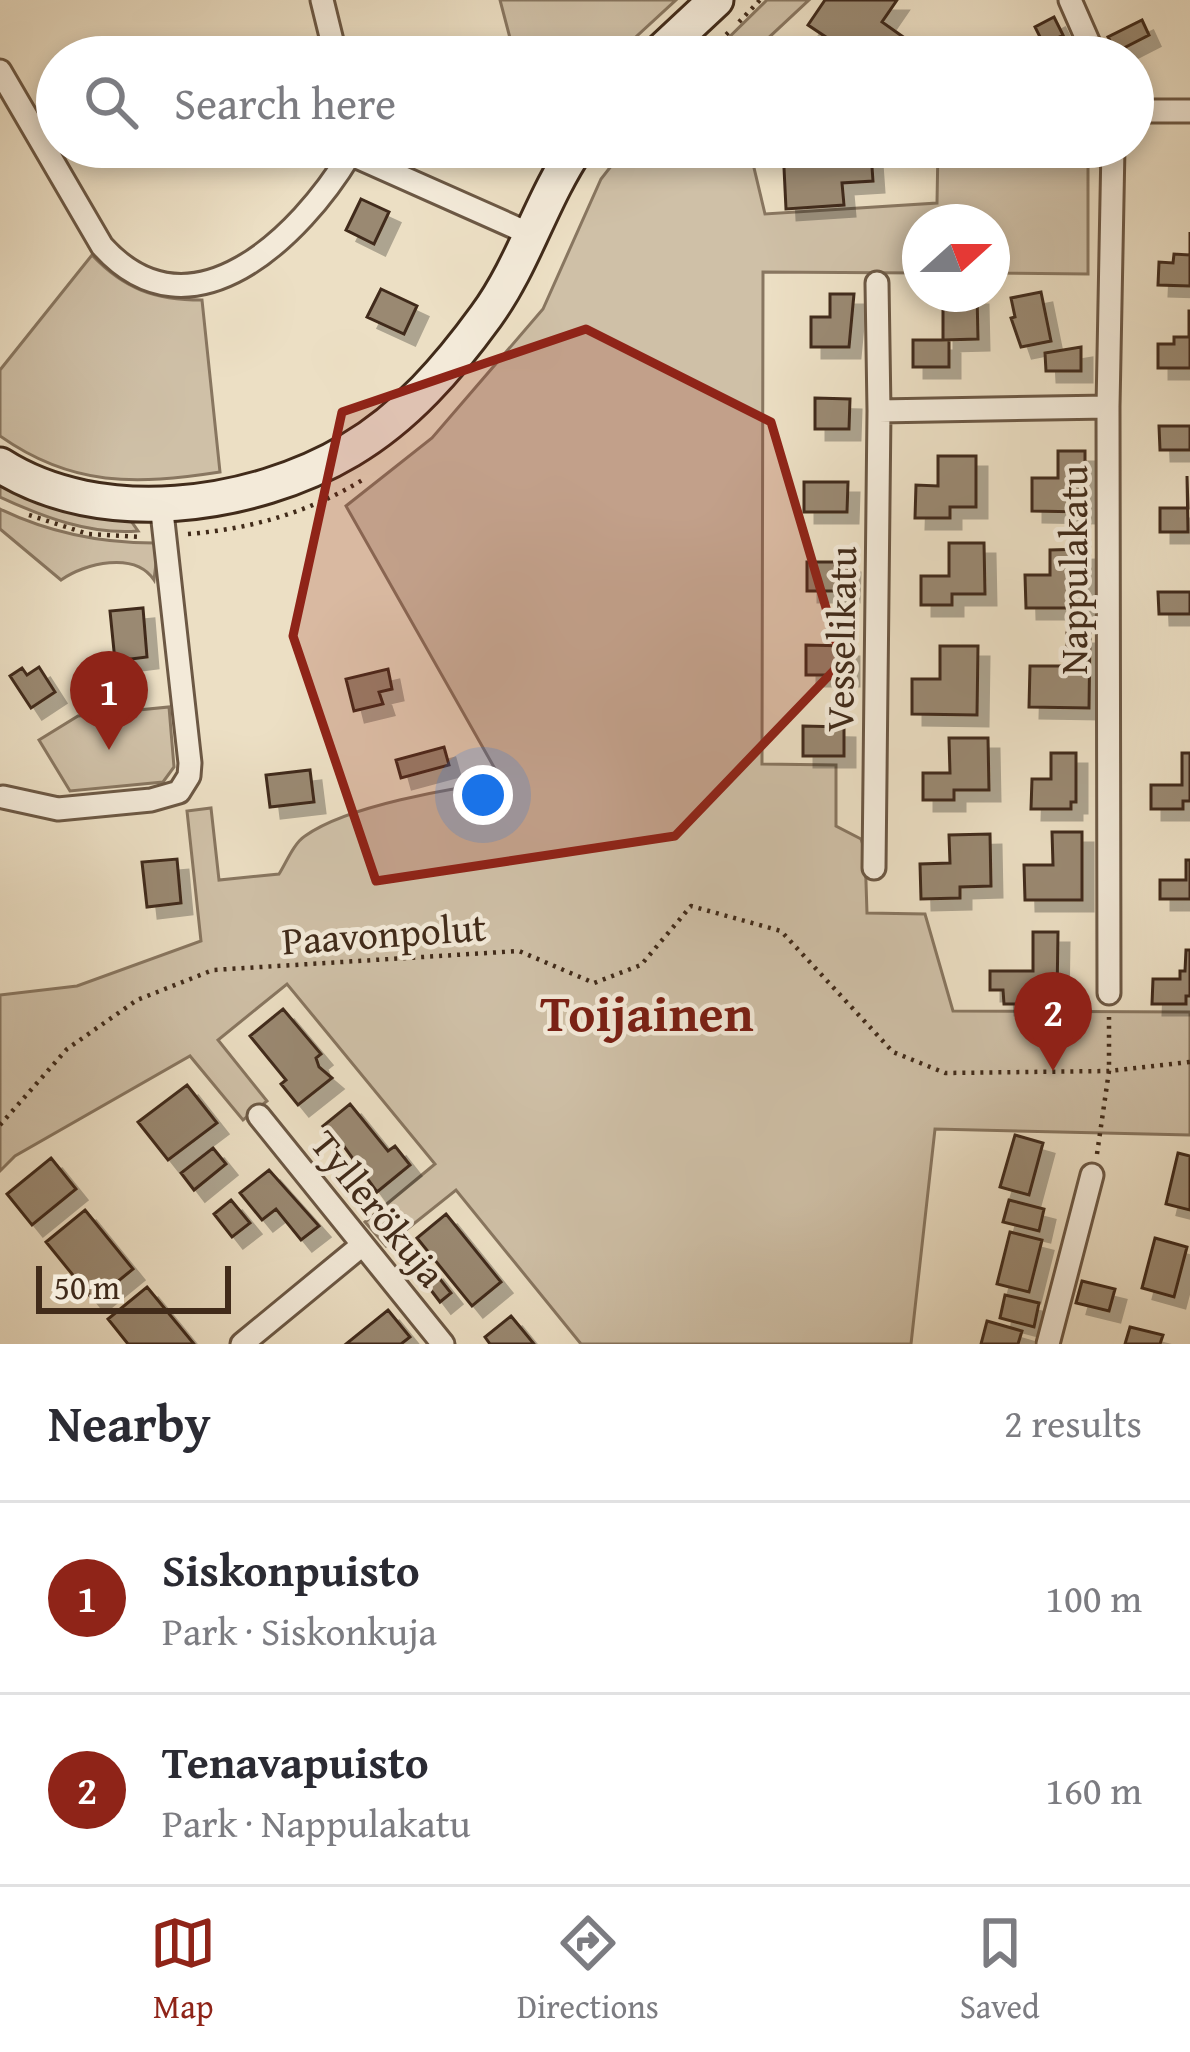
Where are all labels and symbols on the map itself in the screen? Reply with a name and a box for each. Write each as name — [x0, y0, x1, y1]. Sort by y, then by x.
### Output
north arrow — [902, 204, 1010, 312]
street label: Nappulakatu — [1044, 465, 1101, 675]
street label: Vesselikatu — [810, 546, 870, 732]
pin: 1 — [70, 651, 148, 750]
your location — [453, 765, 513, 825]
street label: Paavonpolut — [280, 897, 488, 969]
pin: 2 — [1014, 972, 1092, 1071]
district label: Toijainen — [540, 975, 754, 1050]
street label: Tyllerökuja — [298, 1117, 460, 1299]
scale bar — [36, 1260, 231, 1313]

